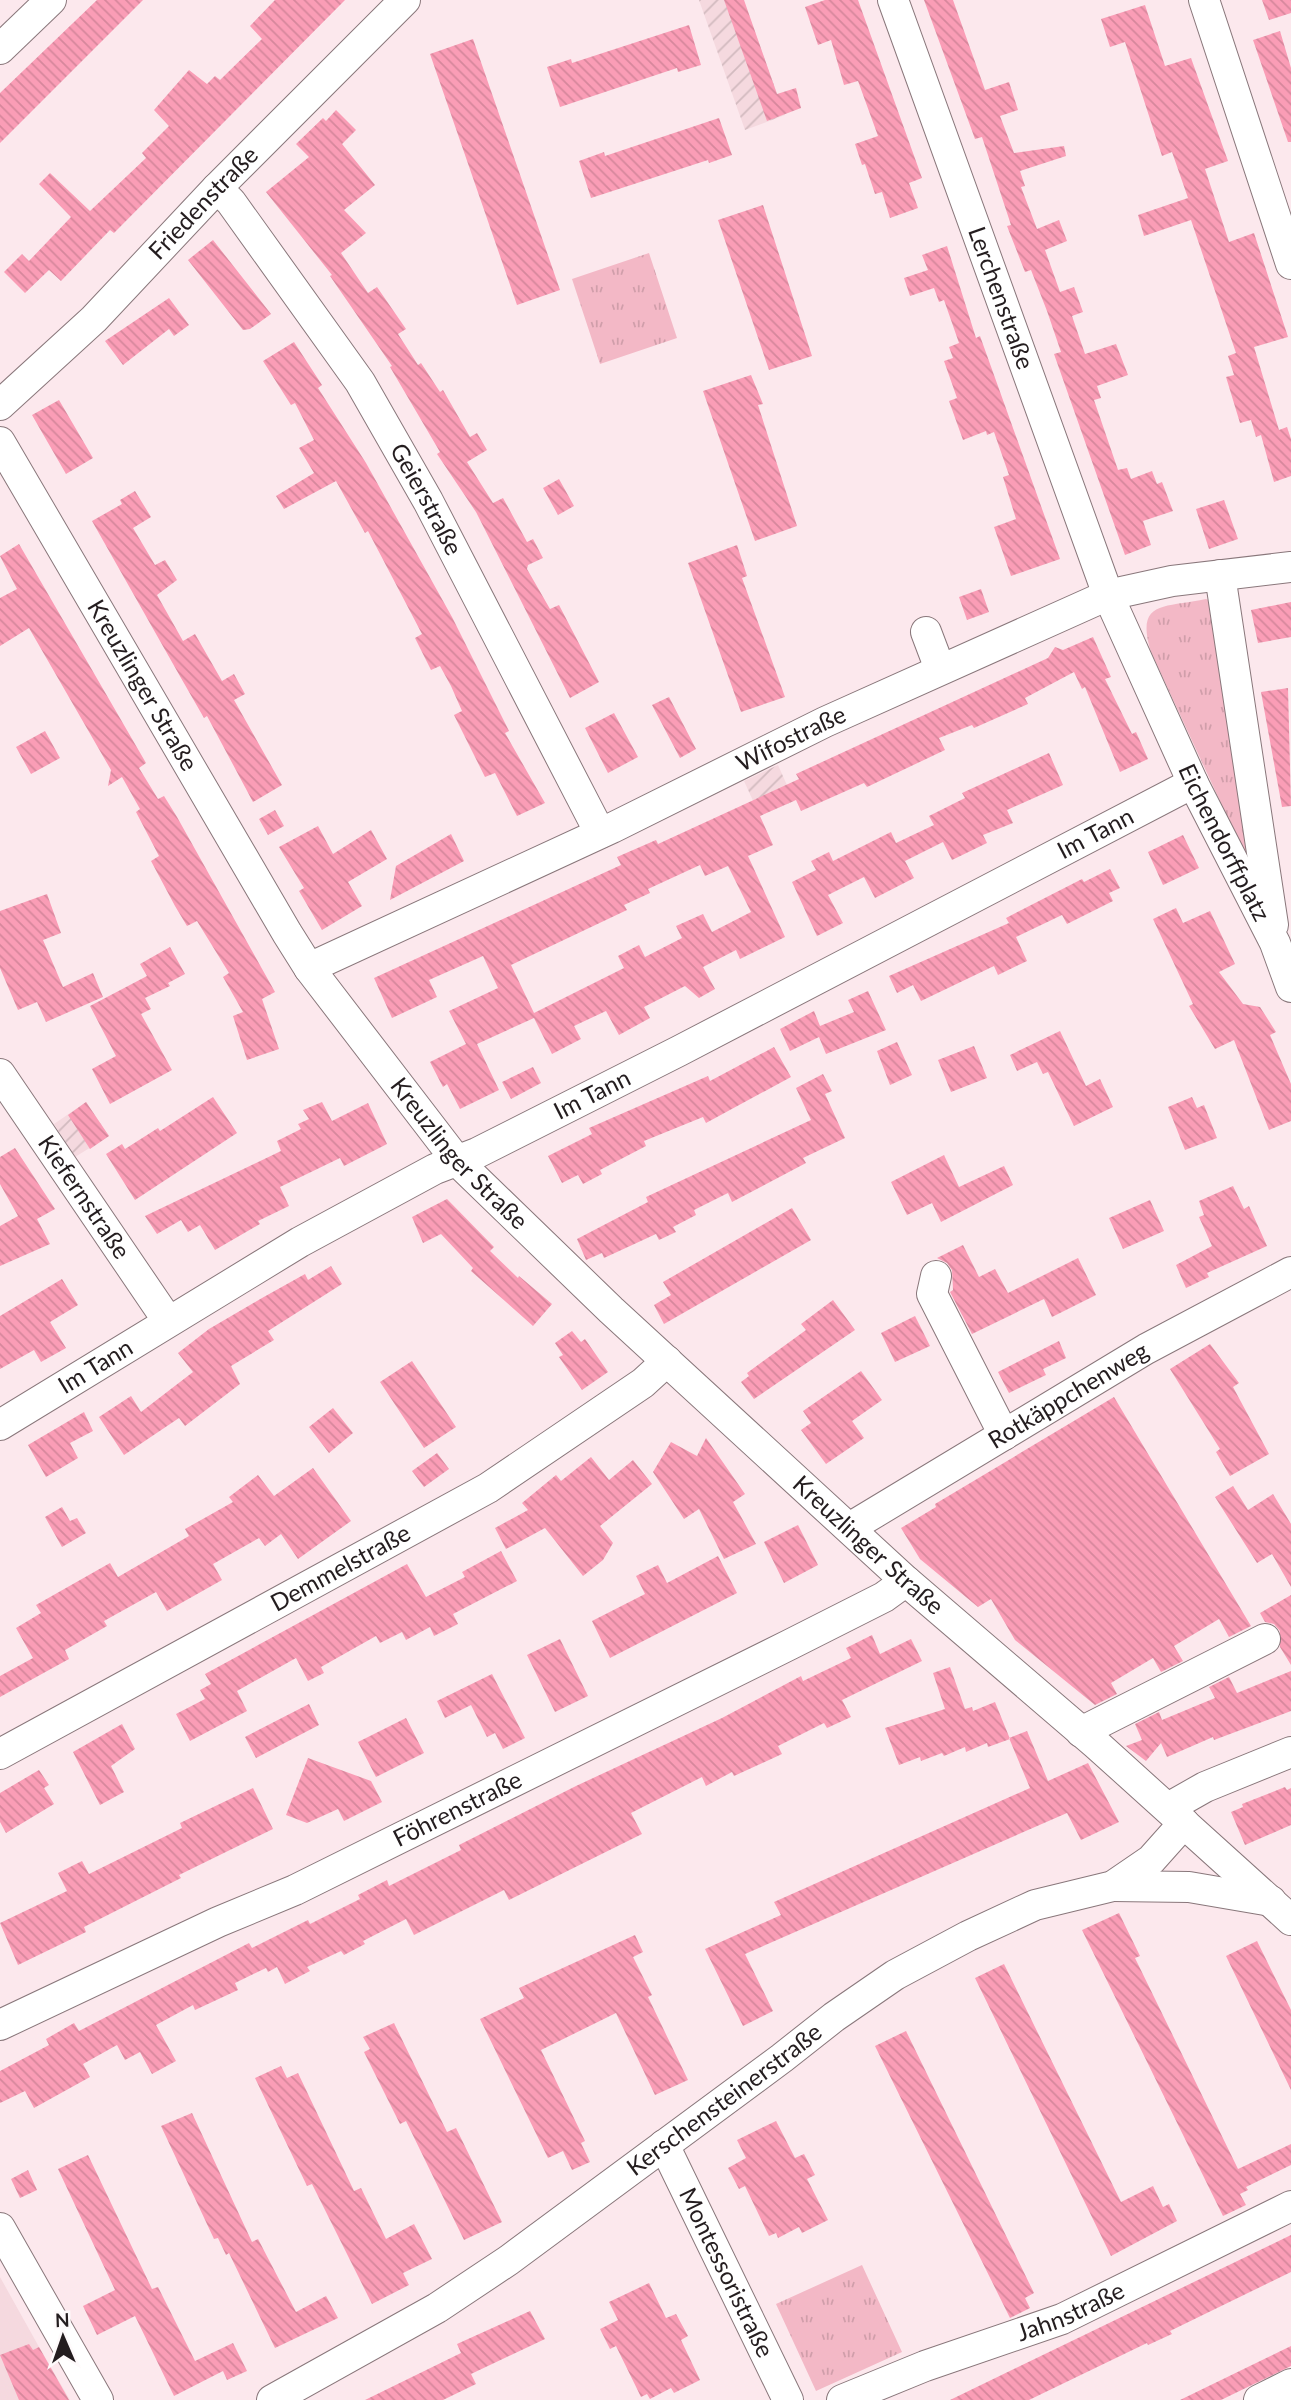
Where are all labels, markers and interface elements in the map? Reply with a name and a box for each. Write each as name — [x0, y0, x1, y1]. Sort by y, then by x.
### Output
street label: Friedenstraße — [142, 139, 263, 265]
street label: Lerchenstraße — [963, 222, 1041, 373]
street label: Geierstraße — [385, 438, 470, 560]
street label: Kreuzlinger Straße — [82, 594, 205, 776]
street label: Wifostraße — [731, 699, 850, 777]
street label: Eichendorffplatz — [1173, 759, 1277, 926]
street label: Im Tann — [1052, 801, 1138, 864]
street label: Im Tann — [549, 1062, 635, 1125]
street label: Kreuzlinger Straße — [385, 1071, 535, 1235]
street label: Kiefernstraße — [33, 1129, 137, 1264]
street label: Im Tann — [52, 1332, 137, 1399]
street label: Rotkäppchenweg — [982, 1335, 1153, 1454]
street label: Kreuzlinger Straße — [788, 1468, 950, 1620]
street label: Demmelstraße — [265, 1517, 415, 1617]
street label: Föhrenstraße — [388, 1764, 526, 1852]
street label: Kerschensteinerstraße — [621, 2016, 827, 2181]
street label: Montessoristraße — [674, 2182, 781, 2362]
street label: Jahnstraße — [1013, 2275, 1128, 2346]
north arrow — [28, 2302, 98, 2372]
text: N — [55, 2308, 70, 2331]

